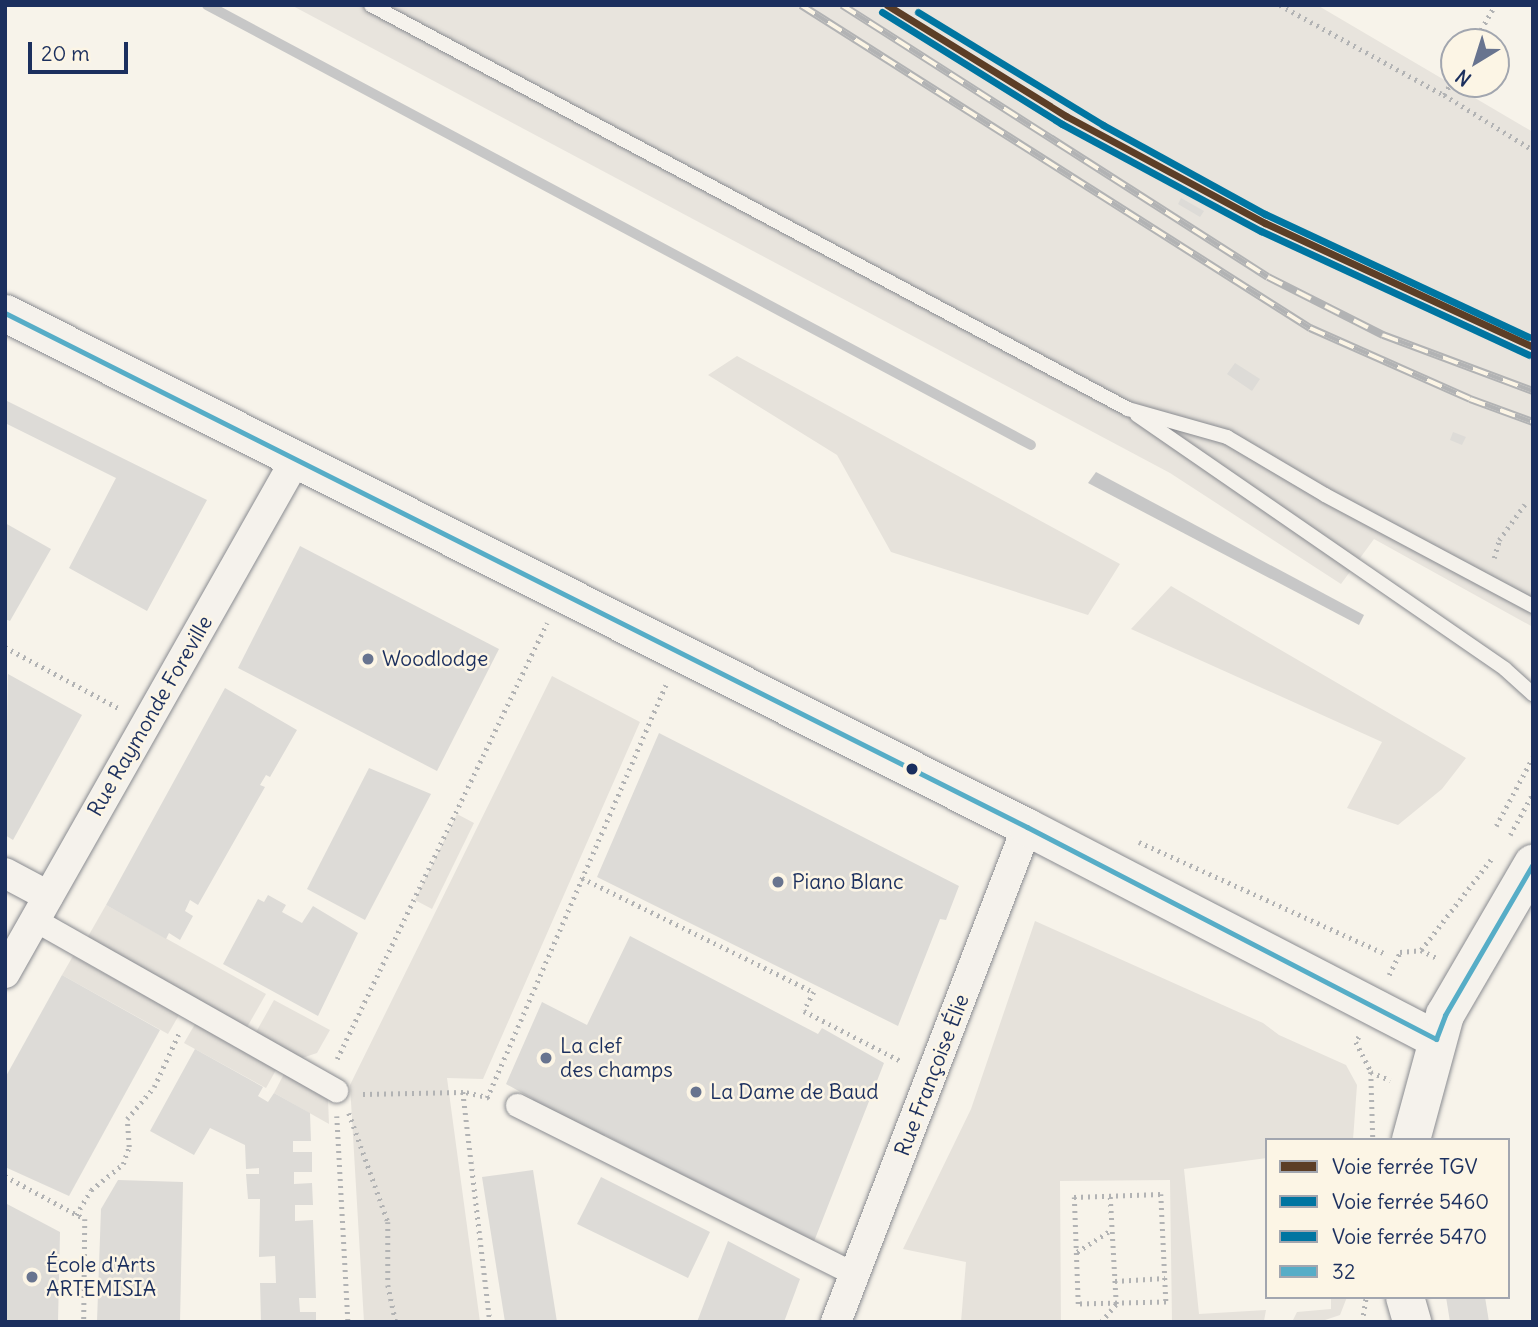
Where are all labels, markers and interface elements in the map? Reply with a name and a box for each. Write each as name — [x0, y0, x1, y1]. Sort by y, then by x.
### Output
scale bar — [32, 28, 131, 72]
north arrow — [1440, 28, 1510, 98]
text: 20 m — [41, 40, 90, 67]
text: N — [1451, 64, 1476, 91]
street label: Rue Raymonde Foreville — [82, 611, 218, 821]
place label: Woodlodge — [382, 646, 488, 672]
marker: Woodlodge — [360, 651, 376, 667]
unlabelled marker — [905, 762, 919, 776]
place label: Piano Blanc — [792, 869, 904, 895]
marker: Piano Blanc — [770, 874, 786, 890]
street label: Rue Françoise Élie — [890, 991, 974, 1159]
place label: La clef des champs — [560, 1033, 673, 1083]
marker: La clef des champs — [538, 1050, 554, 1066]
place label: La Dame de Baud — [710, 1079, 879, 1105]
marker: La Dame de Baud — [688, 1084, 704, 1100]
legend — [1265, 1138, 1510, 1299]
text: Voie ferrée TGV — [1332, 1153, 1478, 1180]
text: Voie ferrée 5460 — [1332, 1188, 1489, 1215]
text: Voie ferrée 5470 — [1332, 1223, 1487, 1250]
place label: École d'Arts ARTEMISIA — [46, 1252, 156, 1302]
text: 32 — [1332, 1258, 1355, 1285]
marker: École d'Arts ARTEMISIA — [24, 1269, 40, 1285]

